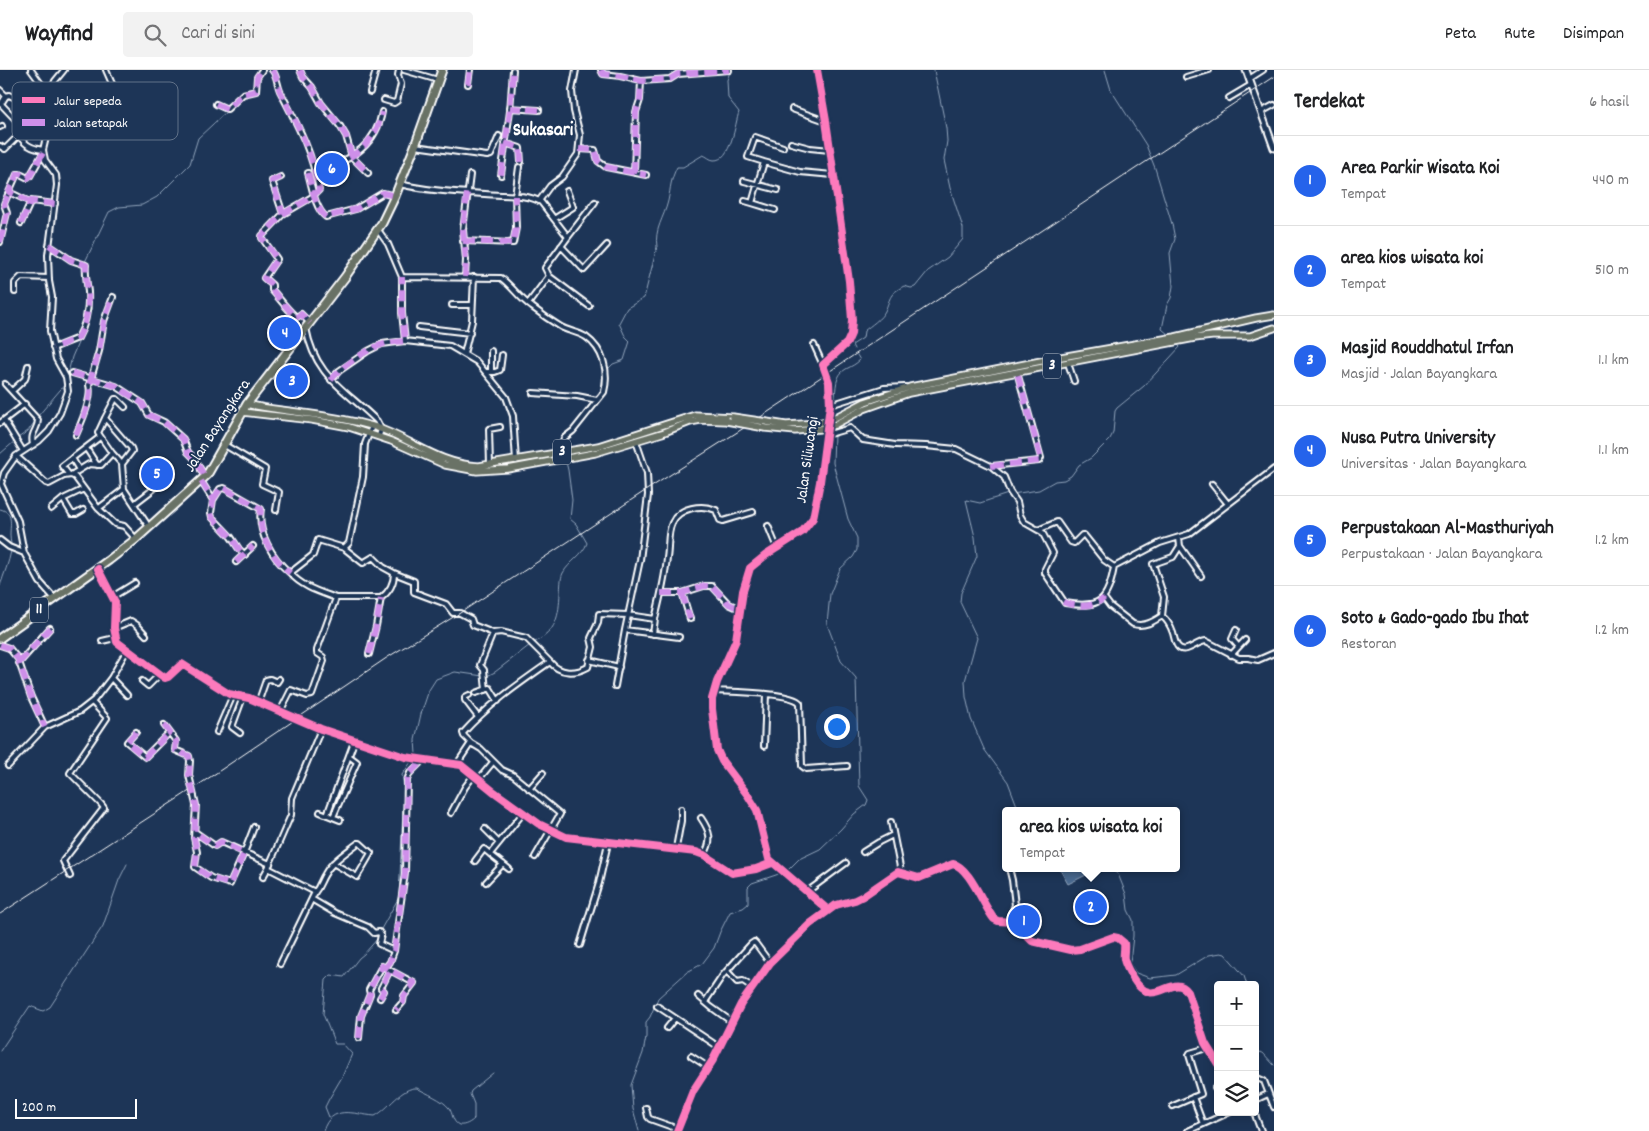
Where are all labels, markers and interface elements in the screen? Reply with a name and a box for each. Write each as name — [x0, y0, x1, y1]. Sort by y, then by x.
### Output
search box — [123, 12, 473, 57]
text: Wayfind — [25, 18, 93, 52]
icon: search — [141, 21, 169, 49]
text: Cari di sini — [181, 21, 255, 48]
text: Peta — [1445, 22, 1476, 47]
text: Rute — [1504, 22, 1535, 47]
text: Disimpan — [1563, 22, 1624, 47]
legend — [12, 82, 178, 140]
text: Terdekat — [1294, 88, 1365, 118]
text: 6 hasil — [1589, 91, 1629, 114]
text: Jalur sepeda — [54, 92, 122, 112]
text: Jalan setapak — [54, 114, 128, 134]
district label: Sukasari — [513, 118, 574, 145]
pin: 6 — [316, 150, 348, 188]
text: Area Parkir Wisata Koi — [1341, 156, 1500, 183]
text: 1 — [1308, 169, 1312, 192]
text: 440 m — [1592, 169, 1629, 192]
text: Tempat — [1341, 183, 1386, 206]
text: area kios wisata koi — [1341, 246, 1483, 273]
text: 2 — [1307, 259, 1314, 282]
text: 510 m — [1595, 259, 1629, 282]
text: Tempat — [1341, 273, 1386, 296]
pin: 4 — [269, 314, 301, 352]
text: Masjid Rouddhatul Irfan — [1341, 336, 1513, 363]
text: 3 — [1306, 349, 1314, 372]
text: 1.1 km — [1598, 349, 1629, 372]
road number: 3 — [1043, 354, 1061, 378]
pin: 3 — [276, 362, 308, 400]
text: Masjid · Jalan Bayangkara — [1341, 363, 1497, 386]
street label: Jalan Bayangkara — [179, 375, 257, 477]
street label: Jalan Siliwangi — [791, 415, 825, 505]
text: Nusa Putra University — [1341, 426, 1495, 453]
text: 4 — [1307, 439, 1313, 462]
text: 1.1 km — [1598, 439, 1629, 462]
road number: 3 — [553, 440, 571, 464]
text: Universitas · Jalan Bayangkara — [1341, 453, 1526, 476]
pin: 5 — [141, 455, 173, 493]
text: Perpustakaan Al-Masthuriyah — [1341, 516, 1554, 543]
text: 5 — [1306, 529, 1314, 552]
text: 1.2 km — [1595, 529, 1629, 552]
text: Perpustakaan · Jalan Bayangkara — [1341, 543, 1542, 566]
road number: 11 — [30, 598, 48, 622]
text: Soto & Gado-gado Ibu Ihat — [1341, 606, 1529, 633]
text: 6 — [1306, 619, 1314, 642]
text: 1.2 km — [1595, 619, 1629, 642]
text: Restoran — [1341, 633, 1396, 656]
your location — [824, 714, 850, 740]
popup — [1002, 807, 1180, 872]
text: area kios wisata koi — [1020, 815, 1162, 842]
text: Tempat — [1020, 842, 1065, 865]
pin: 2 — [1075, 888, 1107, 926]
pin: 1 — [1008, 902, 1040, 940]
map controls — [1214, 981, 1259, 1116]
button: + — [1214, 981, 1259, 1026]
button: − — [1214, 1026, 1259, 1071]
button: layers — [1214, 1071, 1259, 1116]
scale bar — [15, 1096, 138, 1119]
text: 200 m — [22, 1098, 56, 1118]

